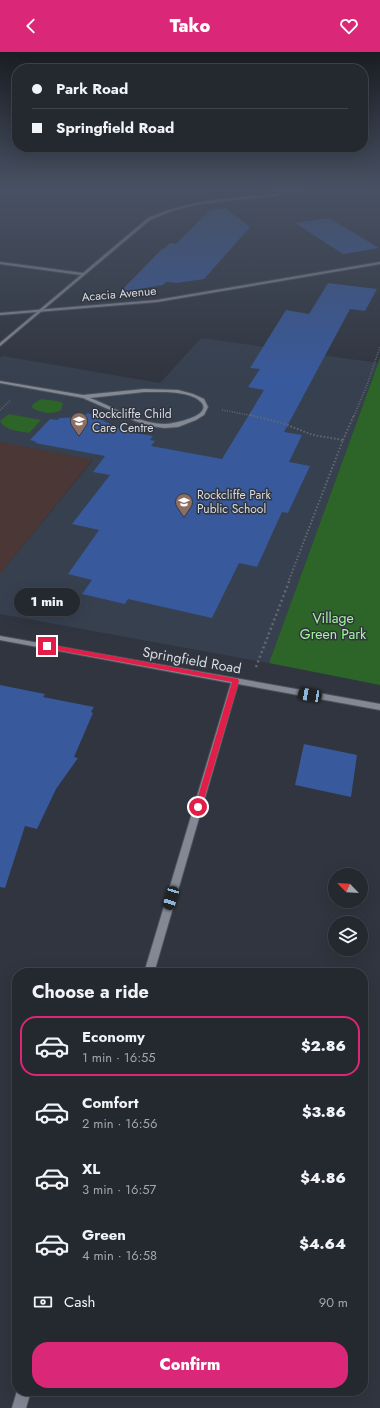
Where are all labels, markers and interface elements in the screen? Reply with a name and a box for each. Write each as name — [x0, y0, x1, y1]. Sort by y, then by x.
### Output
text: Tako — [170, 13, 210, 39]
icon: back — [20, 15, 42, 37]
icon: heart — [338, 15, 360, 37]
text: Park Road — [56, 78, 128, 100]
text: Springfield Road — [56, 117, 174, 139]
street label: Acacia Avenue — [81, 282, 157, 306]
place label: Rockcliffe Child Care Centre — [92, 405, 172, 437]
school or university icon: Rockcliffe Child Care Centre — [69, 411, 89, 436]
place label: Rockcliffe Park Public School — [197, 486, 271, 518]
school or university icon: Rockcliffe Park Public School — [174, 492, 194, 517]
callout: 1 min — [14, 588, 80, 616]
text: 1 min — [31, 592, 63, 611]
park label: Village Green Park — [300, 608, 367, 644]
route end — [38, 637, 56, 655]
street label: Springfield Road — [141, 641, 243, 679]
car — [297, 687, 323, 703]
route start — [189, 798, 207, 816]
north arrow — [328, 868, 368, 908]
map controls — [328, 868, 368, 956]
car — [162, 885, 180, 911]
button: layers — [328, 916, 368, 956]
text: Choose a ride — [32, 979, 149, 1005]
text: Economy — [82, 1026, 145, 1048]
icon: car — [34, 1028, 70, 1064]
text: $2.86 — [301, 1035, 346, 1057]
text: 1 min · 16:55 — [82, 1048, 156, 1067]
text: Comfort — [82, 1092, 139, 1114]
icon: car — [34, 1094, 70, 1130]
text: $3.86 — [302, 1101, 346, 1123]
text: 2 min · 16:56 — [82, 1114, 157, 1133]
text: XL — [82, 1158, 100, 1180]
icon: car — [34, 1160, 70, 1196]
text: $4.86 — [300, 1167, 346, 1189]
text: 3 min · 16:57 — [82, 1180, 156, 1199]
text: Green — [82, 1224, 126, 1246]
icon: car — [34, 1226, 70, 1262]
text: $4.64 — [299, 1233, 346, 1255]
text: 4 min · 16:58 — [82, 1246, 157, 1265]
icon: cash — [32, 1291, 54, 1313]
text: Cash — [64, 1291, 95, 1313]
text: 90 m — [319, 1293, 348, 1312]
button: Confirm — [32, 1342, 348, 1388]

